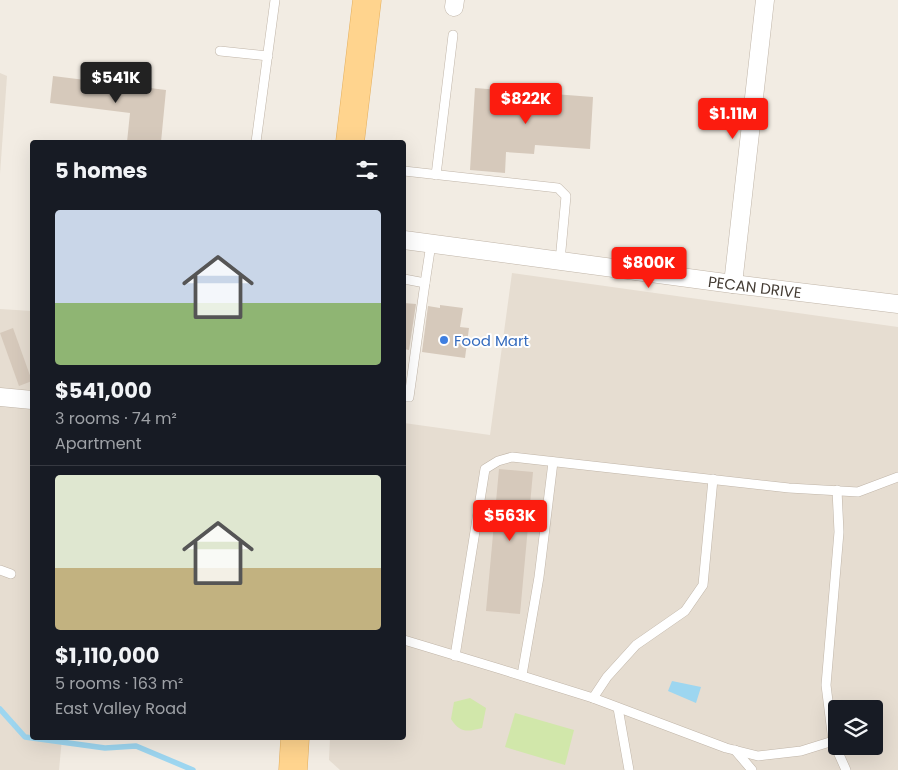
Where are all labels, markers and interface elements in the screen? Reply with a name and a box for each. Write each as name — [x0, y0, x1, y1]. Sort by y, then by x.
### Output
pin: $541K — [81, 62, 151, 104]
text: $541K — [92, 66, 140, 89]
pin: $822K — [491, 82, 561, 125]
text: $822K — [501, 87, 551, 110]
pin: $1.11M — [692, 98, 774, 140]
text: $1.11M — [709, 102, 757, 125]
text: 5 homes — [55, 156, 148, 185]
icon: filters — [353, 156, 381, 184]
icon: home — [173, 242, 263, 332]
pin: $800K — [614, 246, 684, 289]
text: $800K — [623, 251, 675, 274]
street label: PECAN DRIVE — [707, 270, 803, 303]
place label: Food Mart — [454, 330, 529, 351]
marker: Food Mart — [438, 334, 450, 346]
text: $541,000 — [55, 376, 152, 405]
text: 3 rooms · 74 m² — [55, 407, 177, 430]
text: Apartment — [55, 432, 142, 455]
pin: $563K — [475, 500, 545, 542]
text: $563K — [484, 504, 536, 527]
icon: home — [173, 508, 263, 598]
text: $1,110,000 — [55, 641, 159, 670]
text: 5 rooms · 163 m² — [55, 672, 183, 695]
text: East Valley Road — [55, 697, 187, 720]
map controls — [828, 700, 883, 755]
button: layers — [828, 700, 883, 755]

